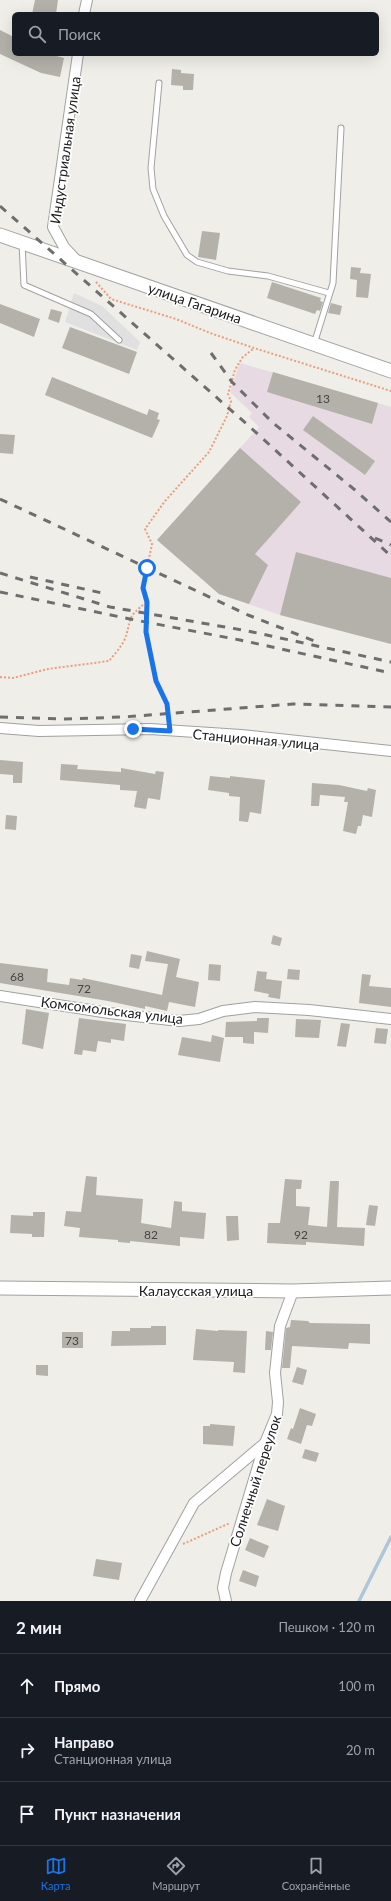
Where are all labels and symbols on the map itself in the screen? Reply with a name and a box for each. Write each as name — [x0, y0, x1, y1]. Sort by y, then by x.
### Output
street label: Индустриальная улица — [46, 75, 84, 225]
street label: улица Гагарина — [146, 279, 244, 327]
house number: 13 — [316, 391, 330, 406]
route start — [138, 559, 156, 577]
route end — [124, 720, 142, 738]
street label: Станционная улица — [192, 725, 320, 753]
house number: 68 — [10, 969, 24, 984]
house number: 72 — [77, 981, 91, 996]
street label: Комсомольская улица — [40, 993, 184, 1027]
house number: 82 — [144, 1227, 158, 1242]
house number: 92 — [294, 1227, 308, 1242]
street label: Калаусская улица — [139, 1282, 253, 1299]
house number: 73 — [65, 1333, 79, 1348]
street label: Солнечный переулок — [226, 1412, 285, 1549]

